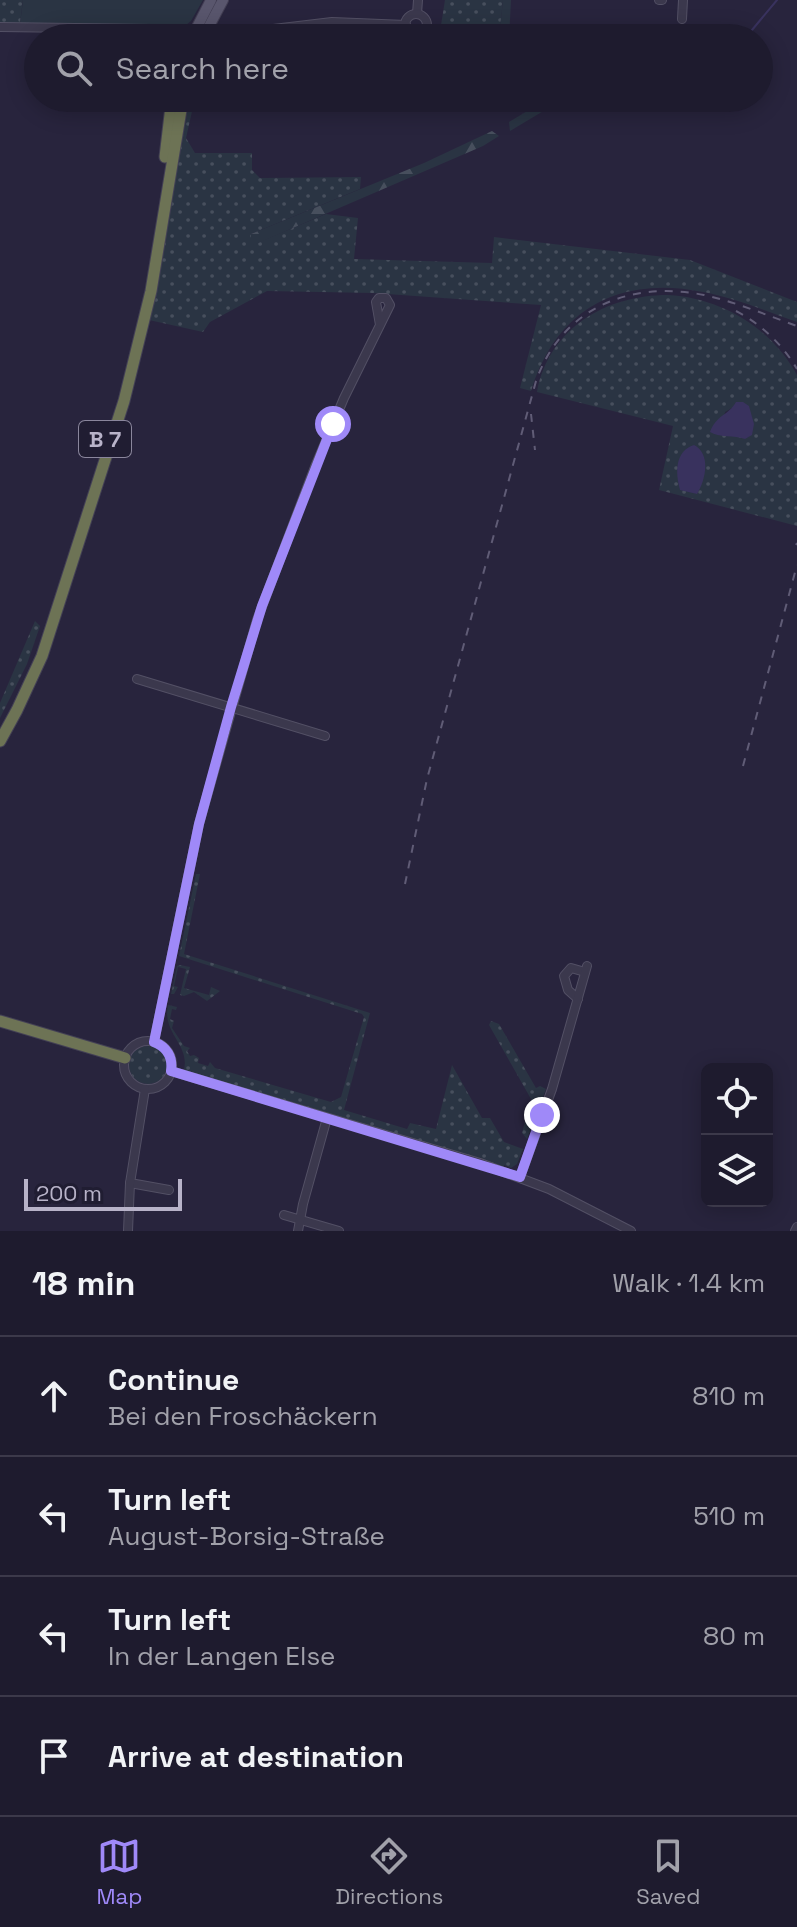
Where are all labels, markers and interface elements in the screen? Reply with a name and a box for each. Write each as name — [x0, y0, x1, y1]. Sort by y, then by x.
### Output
search box — [24, 24, 773, 112]
icon: search — [52, 46, 96, 90]
text: Search here — [116, 49, 289, 88]
route start — [315, 406, 351, 442]
road number: B 7 — [79, 421, 131, 457]
map controls — [701, 1063, 773, 1207]
button: locate — [701, 1063, 773, 1135]
route end — [524, 1097, 560, 1133]
button: layers — [701, 1135, 773, 1207]
scale bar — [24, 1175, 182, 1211]
text: 200 m — [36, 1179, 102, 1207]
text: 18 min — [32, 1262, 135, 1305]
text: Walk · 1.4 km — [612, 1266, 765, 1300]
text: Continue — [108, 1360, 239, 1399]
icon: ahead — [32, 1374, 76, 1418]
text: 810 m — [692, 1379, 765, 1413]
text: Bei den Froschäckern — [108, 1399, 378, 1433]
text: Turn left — [108, 1480, 231, 1519]
icon: left — [32, 1494, 76, 1538]
text: 510 m — [693, 1499, 765, 1533]
text: August-Borsig-Straße — [108, 1519, 385, 1553]
text: Turn left — [108, 1600, 231, 1639]
icon: left — [32, 1614, 76, 1658]
text: 80 m — [703, 1619, 765, 1653]
text: In der Langen Else — [108, 1639, 335, 1673]
icon: arrive — [32, 1734, 76, 1778]
text: Arrive at destination — [108, 1737, 404, 1776]
tab: Map — [97, 1834, 142, 1910]
tab: Directions — [335, 1834, 443, 1910]
tab: Saved — [636, 1834, 700, 1910]

